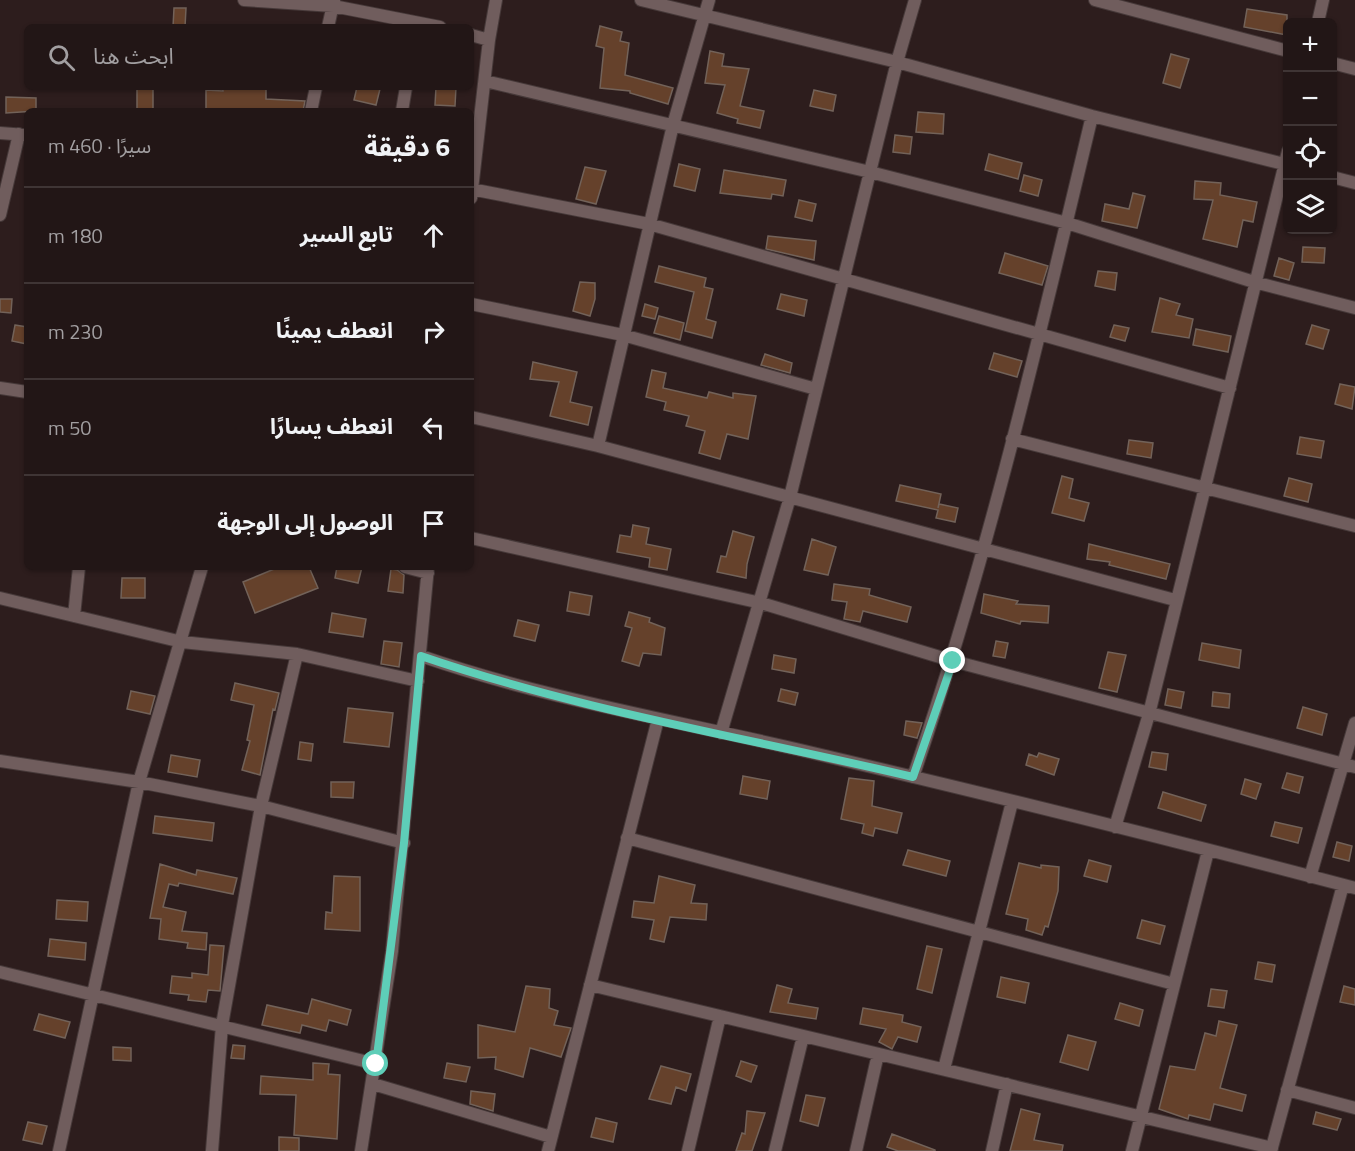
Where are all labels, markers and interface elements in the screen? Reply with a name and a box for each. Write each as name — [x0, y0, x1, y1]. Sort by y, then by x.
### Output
map controls — [1283, 18, 1337, 234]
button: + — [1283, 18, 1337, 72]
search box — [24, 24, 474, 90]
text: ابحث هنا — [93, 39, 174, 73]
icon: search — [45, 41, 78, 74]
button: − — [1283, 72, 1337, 126]
button: locate — [1283, 126, 1337, 180]
text: 6 دقيقة — [364, 127, 450, 166]
text: سيرًا · 460 m — [48, 130, 151, 161]
button: layers — [1283, 180, 1337, 234]
text: تابع السير — [300, 217, 393, 251]
icon: ahead — [417, 219, 450, 252]
text: 180 m — [48, 220, 103, 251]
text: انعطف يمينًا — [276, 313, 393, 347]
icon: right — [417, 315, 450, 348]
text: 230 m — [48, 316, 103, 347]
text: انعطف يسارًا — [270, 409, 393, 443]
icon: left — [417, 411, 450, 444]
text: 50 m — [48, 412, 92, 443]
text: الوصول إلى الوجهة — [217, 505, 393, 539]
icon: arrive — [417, 507, 450, 540]
route end — [939, 647, 965, 673]
route start — [362, 1050, 388, 1076]

